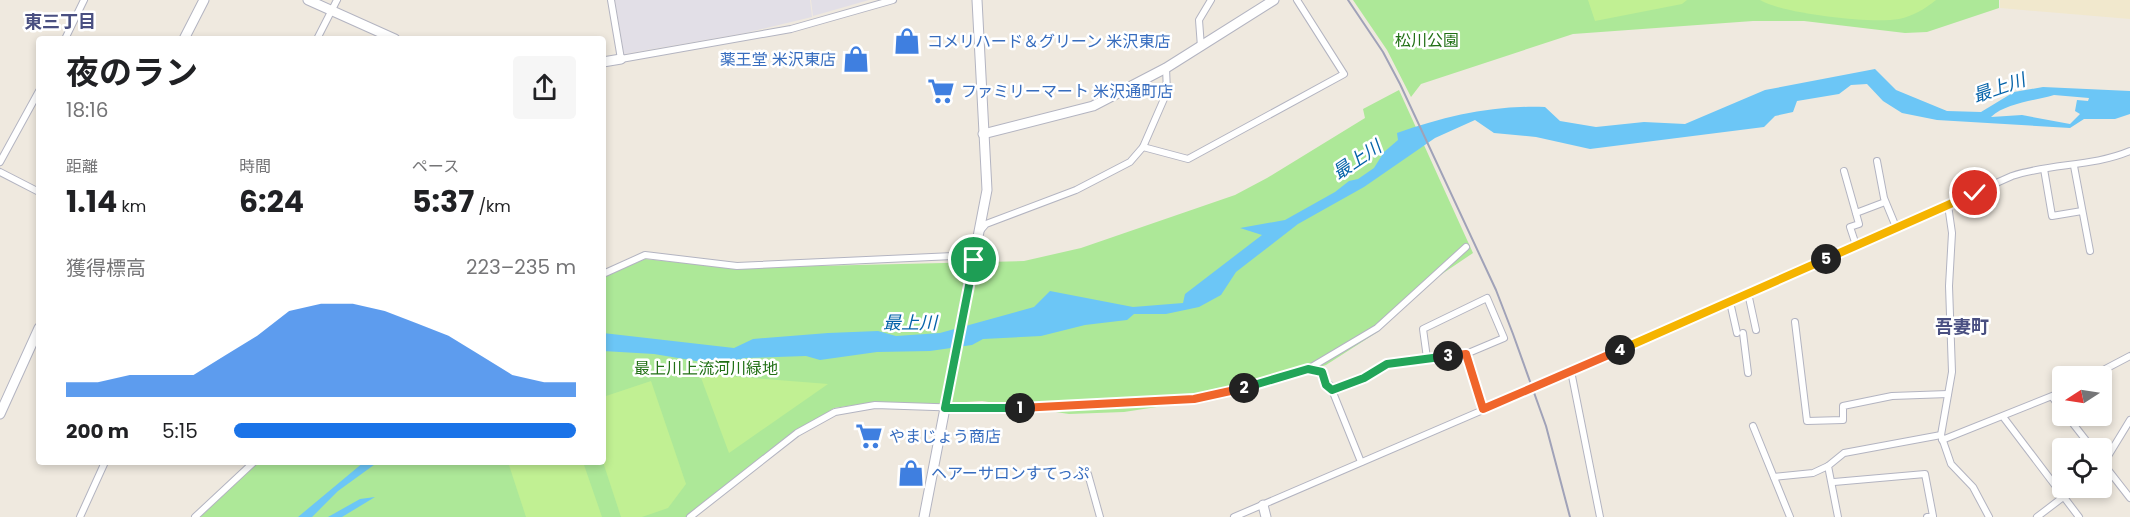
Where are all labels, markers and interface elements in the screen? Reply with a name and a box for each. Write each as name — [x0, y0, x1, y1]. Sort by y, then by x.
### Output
district label: 東三丁目 — [24, 9, 96, 34]
shop icon: コメリハード＆グリーン 米沢東店 — [892, 26, 922, 56]
park label: 松川公園 — [1395, 29, 1459, 52]
place label: コメリハード＆グリーン 米沢東店 — [927, 30, 1170, 53]
shop icon: 薬王堂 米沢東店 — [841, 44, 871, 74]
place label: 薬王堂 米沢東店 — [720, 48, 836, 71]
text: 夜のラン — [66, 49, 198, 96]
button: share — [513, 56, 576, 119]
water label: 最上川 — [1969, 66, 2030, 108]
supermarket icon: ファミリーマート 米沢通町店 — [926, 76, 956, 106]
place label: ファミリーマート 米沢通町店 — [961, 80, 1173, 103]
text: 18:16 — [66, 96, 108, 124]
water label: 最上川 — [1327, 133, 1388, 185]
text: 距離 — [66, 155, 98, 178]
text: 時間 — [239, 155, 271, 178]
text: ペース — [412, 155, 459, 178]
pin — [1949, 167, 2000, 218]
icon: check — [1958, 176, 1991, 209]
text: 1.14 — [66, 180, 117, 223]
text: 6:24 — [239, 180, 304, 223]
text: 5:37 — [412, 180, 474, 223]
text: km — [117, 195, 146, 218]
text: /km — [474, 195, 511, 218]
pin — [948, 234, 999, 285]
icon: arrive — [957, 243, 990, 276]
pin: 5 — [1811, 244, 1841, 274]
text: 5 — [1821, 247, 1831, 270]
text: 223–235 m — [466, 253, 576, 281]
text: 獲得標高 — [66, 254, 146, 282]
water label: 最上川 — [883, 310, 939, 335]
district label: 吾妻町 — [1935, 314, 1989, 339]
pin: 4 — [1605, 335, 1635, 365]
text: 4 — [1615, 338, 1625, 361]
pin: 3 — [1433, 341, 1463, 371]
text: 3 — [1443, 344, 1453, 367]
park label: 最上川上流河川緑地 — [634, 357, 778, 380]
north arrow — [2052, 366, 2112, 426]
map controls — [2052, 366, 2112, 498]
pin: 2 — [1229, 373, 1259, 403]
text: 2 — [1239, 376, 1249, 399]
pin: 1 — [1005, 393, 1035, 423]
text: 1 — [1017, 396, 1023, 419]
text: 200 m — [66, 417, 129, 445]
text: 5:15 — [162, 417, 198, 445]
supermarket icon: やまじょう商店 — [854, 421, 884, 451]
place label: やまじょう商店 — [889, 425, 1001, 448]
button: locate — [2052, 438, 2112, 498]
shop icon: ヘアーサロンすてっぷ — [896, 458, 926, 488]
place label: ヘアーサロンすてっぷ — [931, 462, 1089, 485]

